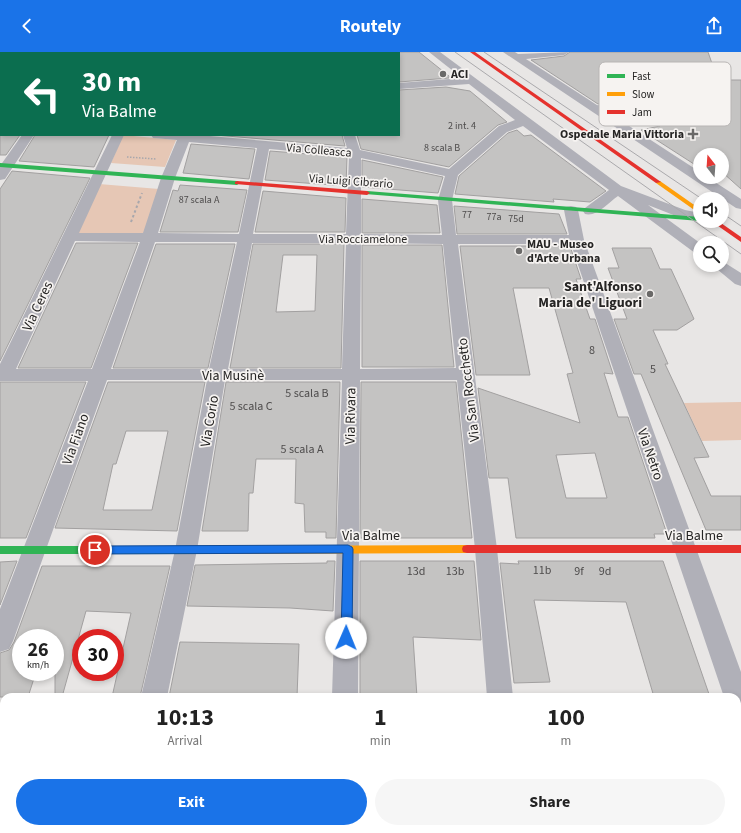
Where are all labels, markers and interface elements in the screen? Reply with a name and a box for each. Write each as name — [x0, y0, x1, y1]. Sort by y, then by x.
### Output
text: Routely — [340, 14, 401, 39]
icon: back — [16, 15, 38, 37]
icon: share — [703, 15, 725, 37]
text: 30 m — [82, 62, 141, 102]
legend — [599, 62, 731, 126]
place label: ACI — [450, 66, 468, 83]
icon: left — [16, 68, 68, 120]
marker: ACI — [438, 69, 448, 79]
text: Fast — [632, 69, 651, 84]
text: Slow — [632, 87, 655, 102]
text: Via Balme — [82, 99, 156, 124]
text: Jam — [632, 105, 652, 120]
house number: 2 int. 4 — [448, 119, 476, 133]
place label: Ospedale Maria Vittoria — [560, 126, 684, 143]
marker: Ospedale Maria Vittoria — [687, 128, 699, 140]
street label: Via Colleasca — [286, 139, 352, 162]
house number: 8 scala B — [424, 141, 460, 155]
north arrow — [693, 148, 729, 184]
map controls — [693, 148, 729, 272]
street label: Via Luigi Cibrario — [308, 170, 394, 193]
button: sound — [693, 192, 729, 228]
house number: 87 scala A — [179, 193, 220, 207]
house number: 77 — [462, 208, 472, 222]
house number: 77a — [487, 210, 501, 224]
house number: 75d — [508, 212, 524, 226]
street label: Via Rocciamelone — [319, 231, 407, 248]
place label: MAU - Museo d'Arte Urbana — [527, 236, 600, 267]
button: search — [693, 236, 729, 272]
marker: MAU - Museo d'Arte Urbana — [514, 246, 524, 256]
place label: Sant'Alfonso Maria de' Liguori — [538, 277, 642, 313]
street label: Via Ceres — [18, 278, 58, 335]
marker: Sant'Alfonso Maria de' Liguori — [645, 289, 655, 299]
street label: Via San Rocchetto — [453, 337, 485, 443]
house number: 8 — [589, 342, 595, 359]
house number: 5 — [650, 361, 656, 378]
street label: Via Musinè — [202, 366, 264, 386]
house number: 5 scala B — [285, 385, 329, 402]
street label: Via Rivara — [341, 387, 361, 445]
street label: Via Corio — [196, 394, 224, 449]
house number: 5 scala C — [229, 398, 273, 415]
street label: Via Fiano — [57, 411, 94, 468]
street label: Via Netro — [632, 426, 668, 483]
house number: 5 scala A — [281, 441, 324, 458]
street label: Via Balme — [342, 526, 400, 546]
street label: Via Balme — [665, 526, 723, 546]
pin — [78, 533, 112, 567]
icon: arrive — [84, 539, 106, 561]
house number: 11b — [533, 562, 552, 579]
house number: 13d — [407, 563, 425, 580]
house number: 13b — [446, 563, 465, 580]
house number: 9f — [574, 563, 584, 580]
house number: 9d — [599, 563, 611, 580]
position arrow — [325, 617, 367, 659]
speed limit sign: 30 — [72, 629, 124, 681]
text: 26 — [27, 636, 49, 664]
text: km/h — [27, 658, 49, 672]
text: 10:13 — [156, 700, 214, 735]
text: 1 — [374, 700, 387, 735]
text: 100 — [547, 700, 585, 735]
text: Arrival — [167, 732, 202, 750]
text: min — [370, 732, 391, 750]
text: m — [561, 732, 571, 750]
button: Exit — [16, 779, 367, 825]
button: Share — [375, 779, 725, 825]

